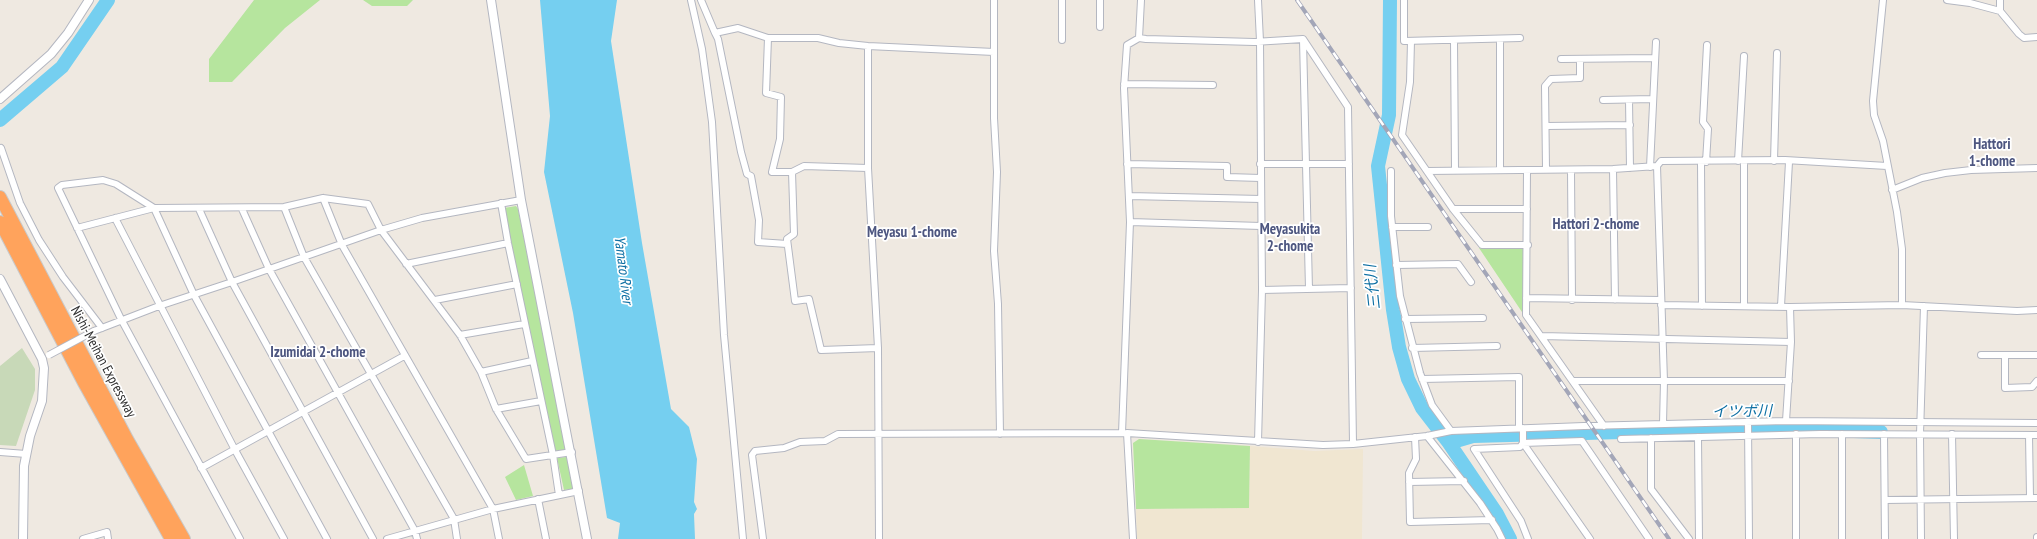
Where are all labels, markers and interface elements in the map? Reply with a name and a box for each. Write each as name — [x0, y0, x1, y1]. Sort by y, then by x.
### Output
district label: Hattori 1-chome — [1969, 136, 2015, 171]
district label: Hattori 2-chome — [1552, 216, 1640, 234]
district label: Meyasukita 2-chome — [1260, 221, 1320, 256]
district label: Meyasu 1-chome — [867, 224, 957, 242]
water label: Yamato River — [610, 235, 636, 305]
water label: 三代川 — [1362, 264, 1384, 310]
street label: Nishi-Meihan Expressway — [67, 304, 139, 420]
district label: Izumidai 2-chome — [270, 344, 366, 362]
water label: イツボ川 — [1712, 402, 1772, 422]

